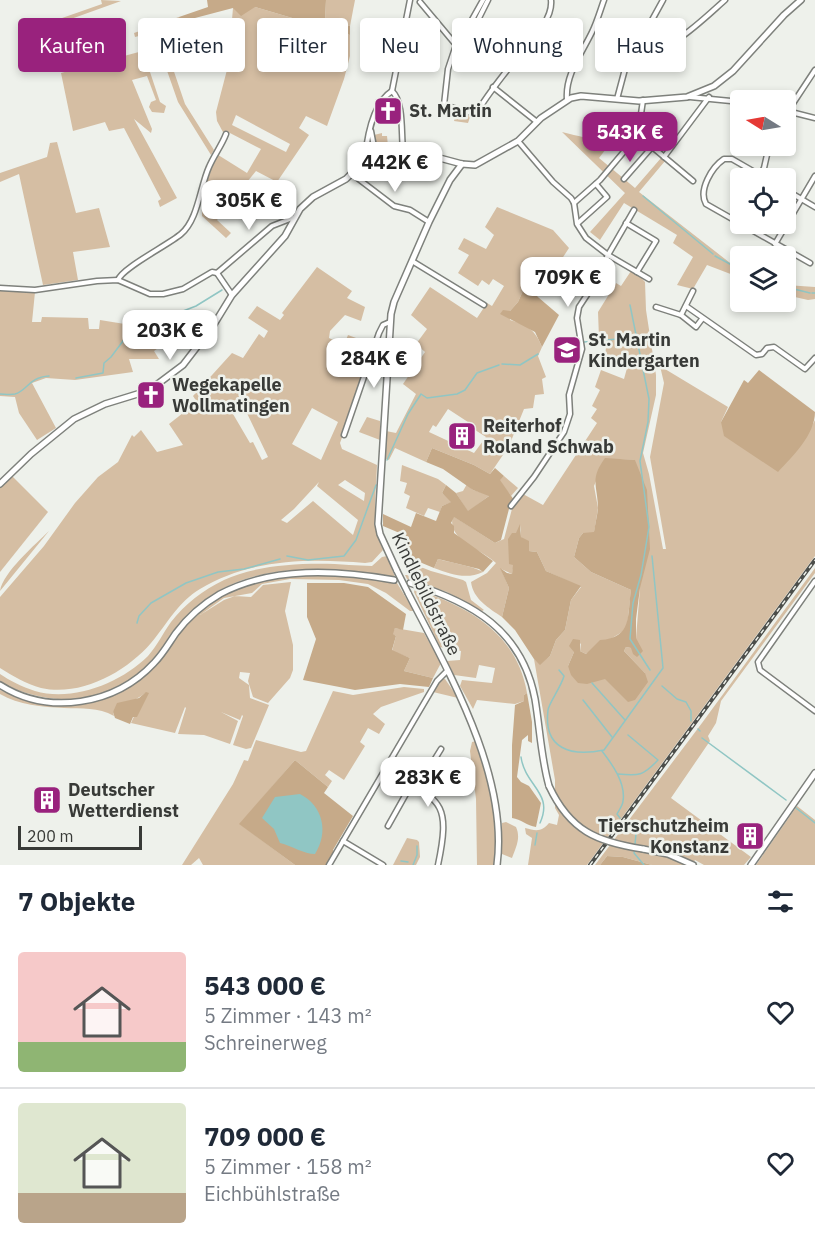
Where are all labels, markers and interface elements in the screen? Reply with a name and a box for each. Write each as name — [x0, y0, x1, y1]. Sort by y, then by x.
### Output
chip: Kaufen — [18, 18, 126, 72]
chip: Mieten — [138, 18, 245, 72]
chip: Filter — [257, 18, 348, 72]
chip: Neu — [360, 18, 440, 72]
chip: Wohnung — [452, 18, 583, 72]
chip: Haus — [595, 18, 686, 72]
north arrow — [730, 90, 796, 156]
map controls — [730, 90, 796, 312]
church icon: St. Martin — [372, 95, 404, 127]
place label: St. Martin — [409, 99, 492, 122]
pin: 543K € — [581, 112, 679, 163]
text: 543K € — [596, 118, 664, 145]
pin: 442K € — [346, 142, 444, 193]
text: 442K € — [361, 148, 429, 175]
button: locate — [730, 168, 796, 234]
pin: 305K € — [200, 180, 298, 231]
text: 305K € — [215, 186, 283, 213]
button: layers — [730, 246, 796, 312]
pin: 709K € — [519, 257, 617, 308]
text: 709K € — [534, 263, 602, 290]
pin: 203K € — [121, 310, 219, 361]
text: 203K € — [136, 316, 204, 343]
place label: St. Martin Kindergarten — [588, 328, 700, 372]
school or university icon: St. Martin Kindergarten — [551, 334, 583, 366]
pin: 284K € — [325, 338, 423, 389]
text: 284K € — [340, 344, 408, 371]
place label: Wegekapelle Wollmatingen — [172, 373, 290, 417]
church icon: Wegekapelle Wollmatingen — [135, 379, 167, 411]
place label: Reiterhof Roland Schwab — [483, 414, 614, 458]
building icon: Reiterhof Roland Schwab — [446, 420, 478, 452]
street label: Kindlebildstraße — [387, 528, 466, 659]
pin: 283K € — [379, 757, 477, 808]
text: 283K € — [394, 763, 462, 790]
place label: Deutscher Wetterdienst — [68, 778, 179, 822]
building icon: Deutscher Wetterdienst — [31, 784, 63, 816]
place label: Tierschutzheim Konstanz — [598, 814, 729, 858]
building icon: Tierschutzheim Konstanz — [734, 820, 766, 852]
scale bar — [18, 823, 142, 850]
text: 200 m — [27, 826, 74, 846]
text: 7 Objekte — [18, 884, 135, 918]
icon: filters — [764, 885, 797, 918]
text: 543 000 € — [204, 968, 326, 1002]
icon: home — [66, 976, 138, 1048]
icon: heart — [764, 996, 797, 1029]
text: 5 Zimmer · 143 m² — [204, 1002, 372, 1029]
text: Schreinerweg — [204, 1029, 327, 1056]
text: 709 000 € — [204, 1119, 326, 1153]
icon: home — [66, 1127, 138, 1199]
icon: heart — [764, 1147, 797, 1180]
text: 5 Zimmer · 158 m² — [204, 1153, 372, 1180]
text: Eichbühlstraße — [204, 1180, 340, 1207]

